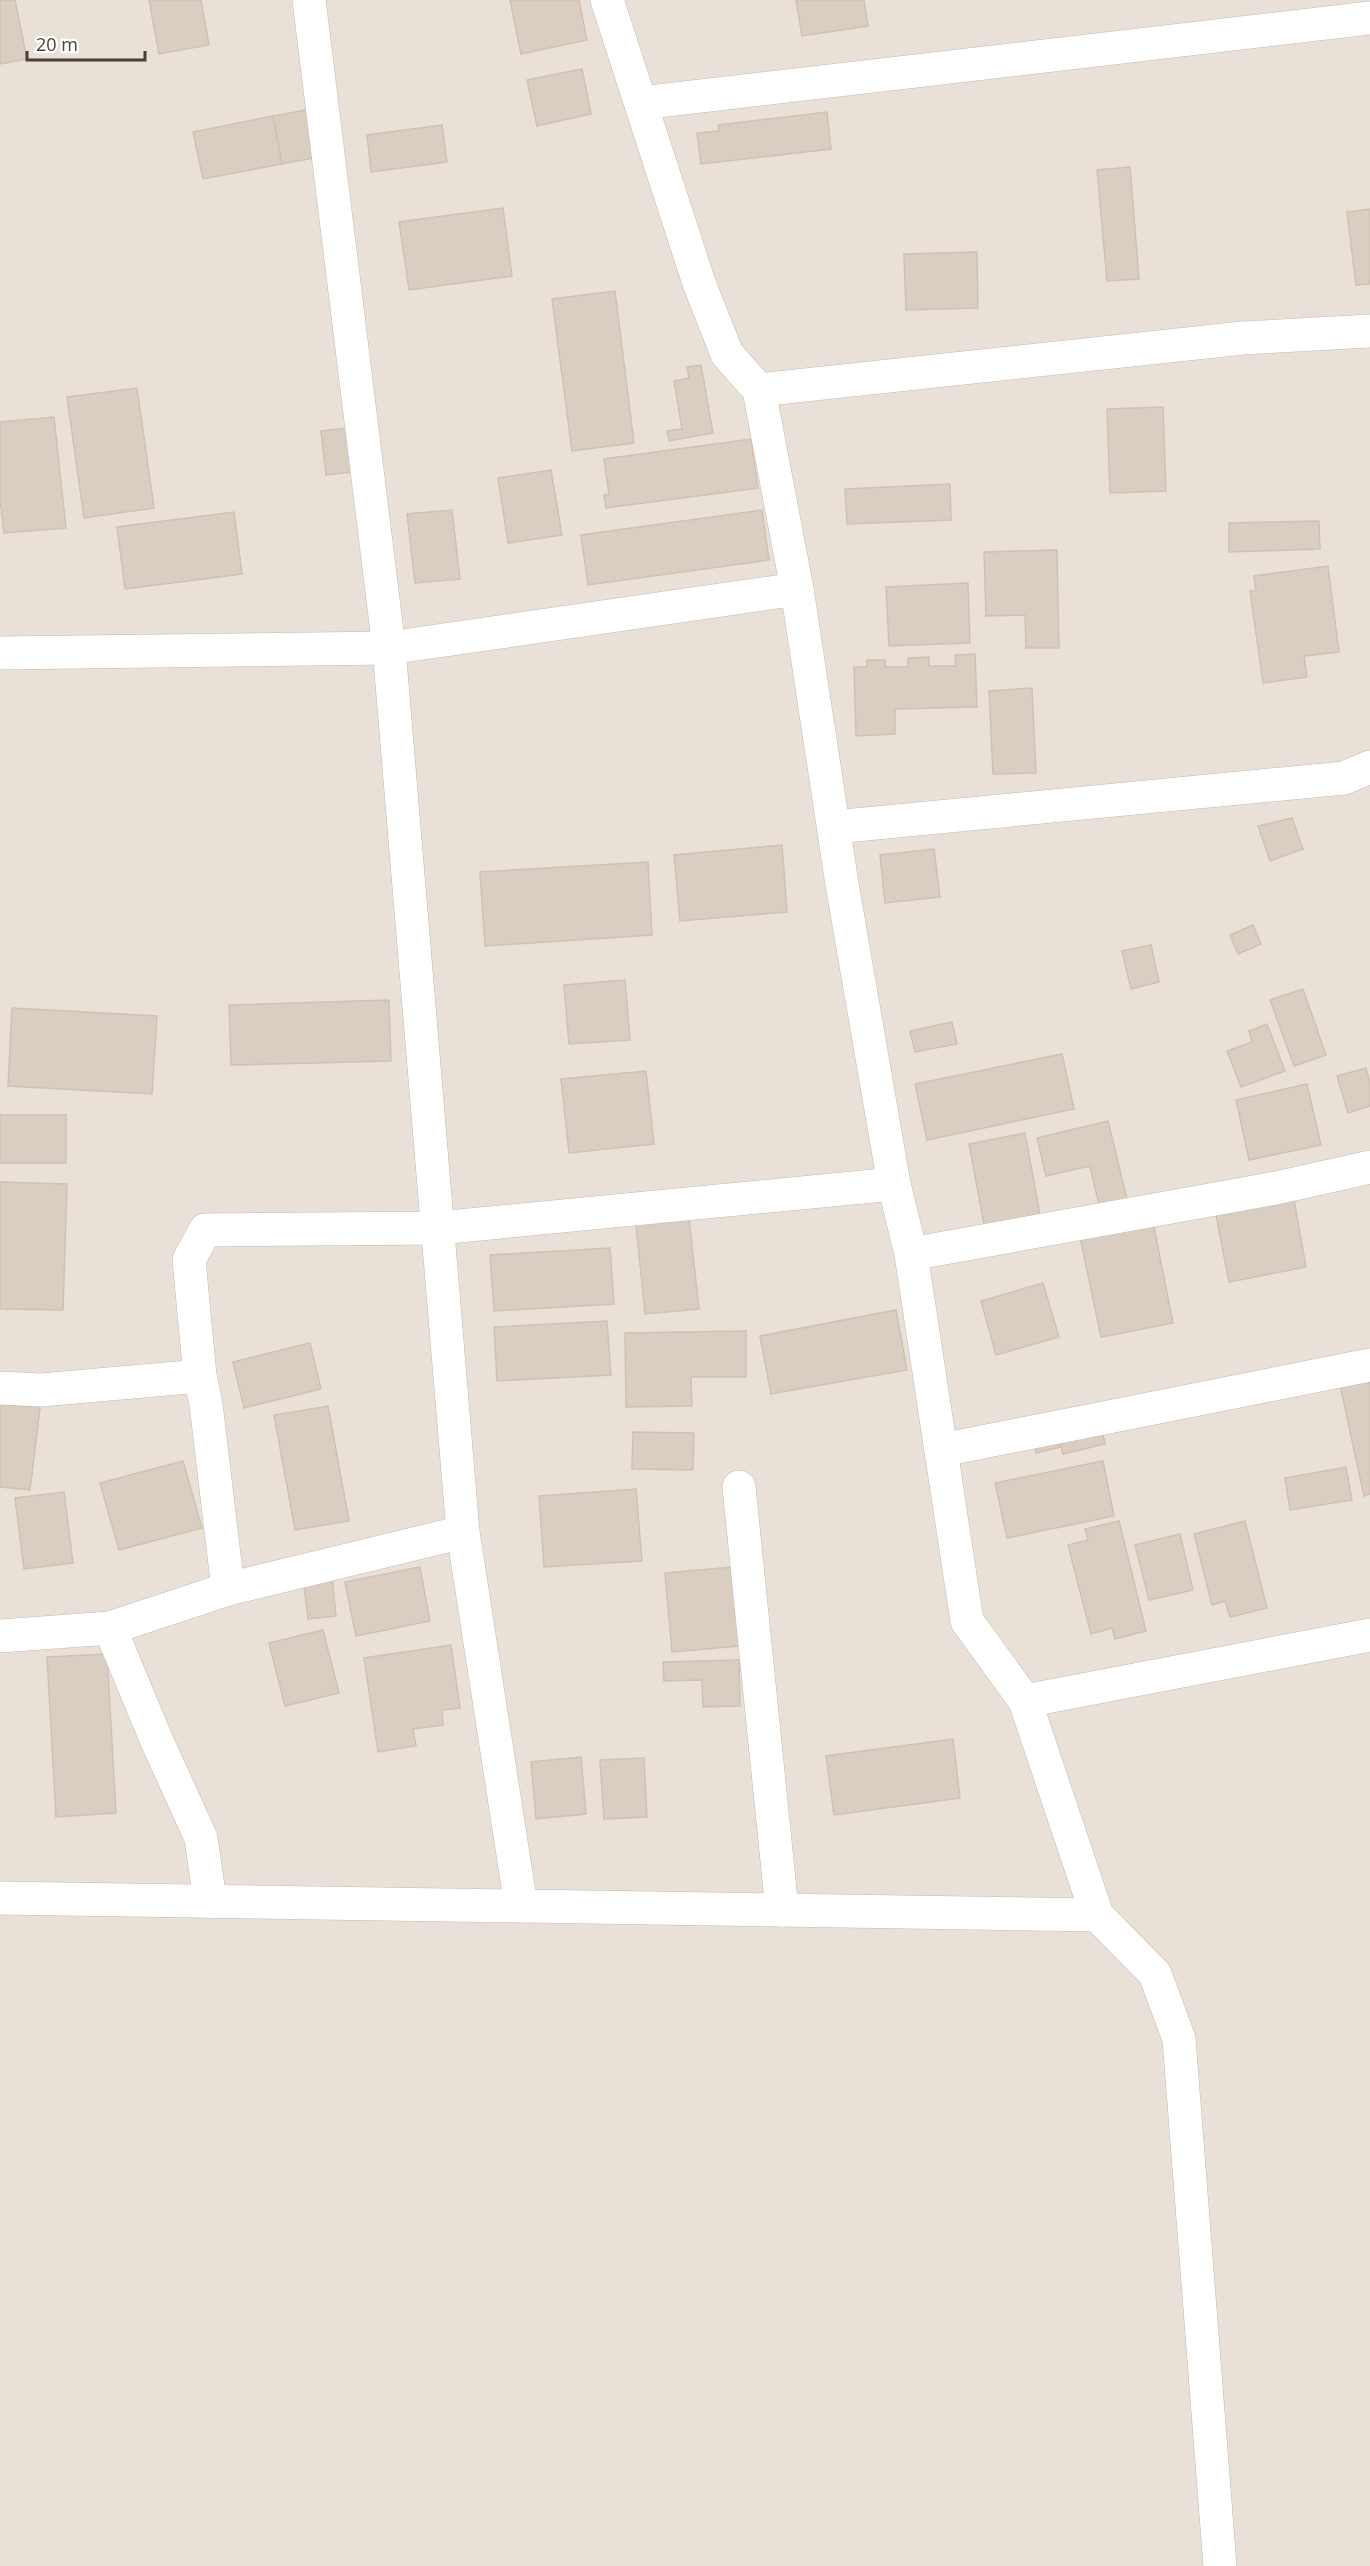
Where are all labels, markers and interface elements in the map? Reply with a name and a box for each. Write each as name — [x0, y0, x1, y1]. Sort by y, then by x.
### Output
scale bar — [27, 24, 146, 62]
text: 20 m — [36, 32, 78, 56]

